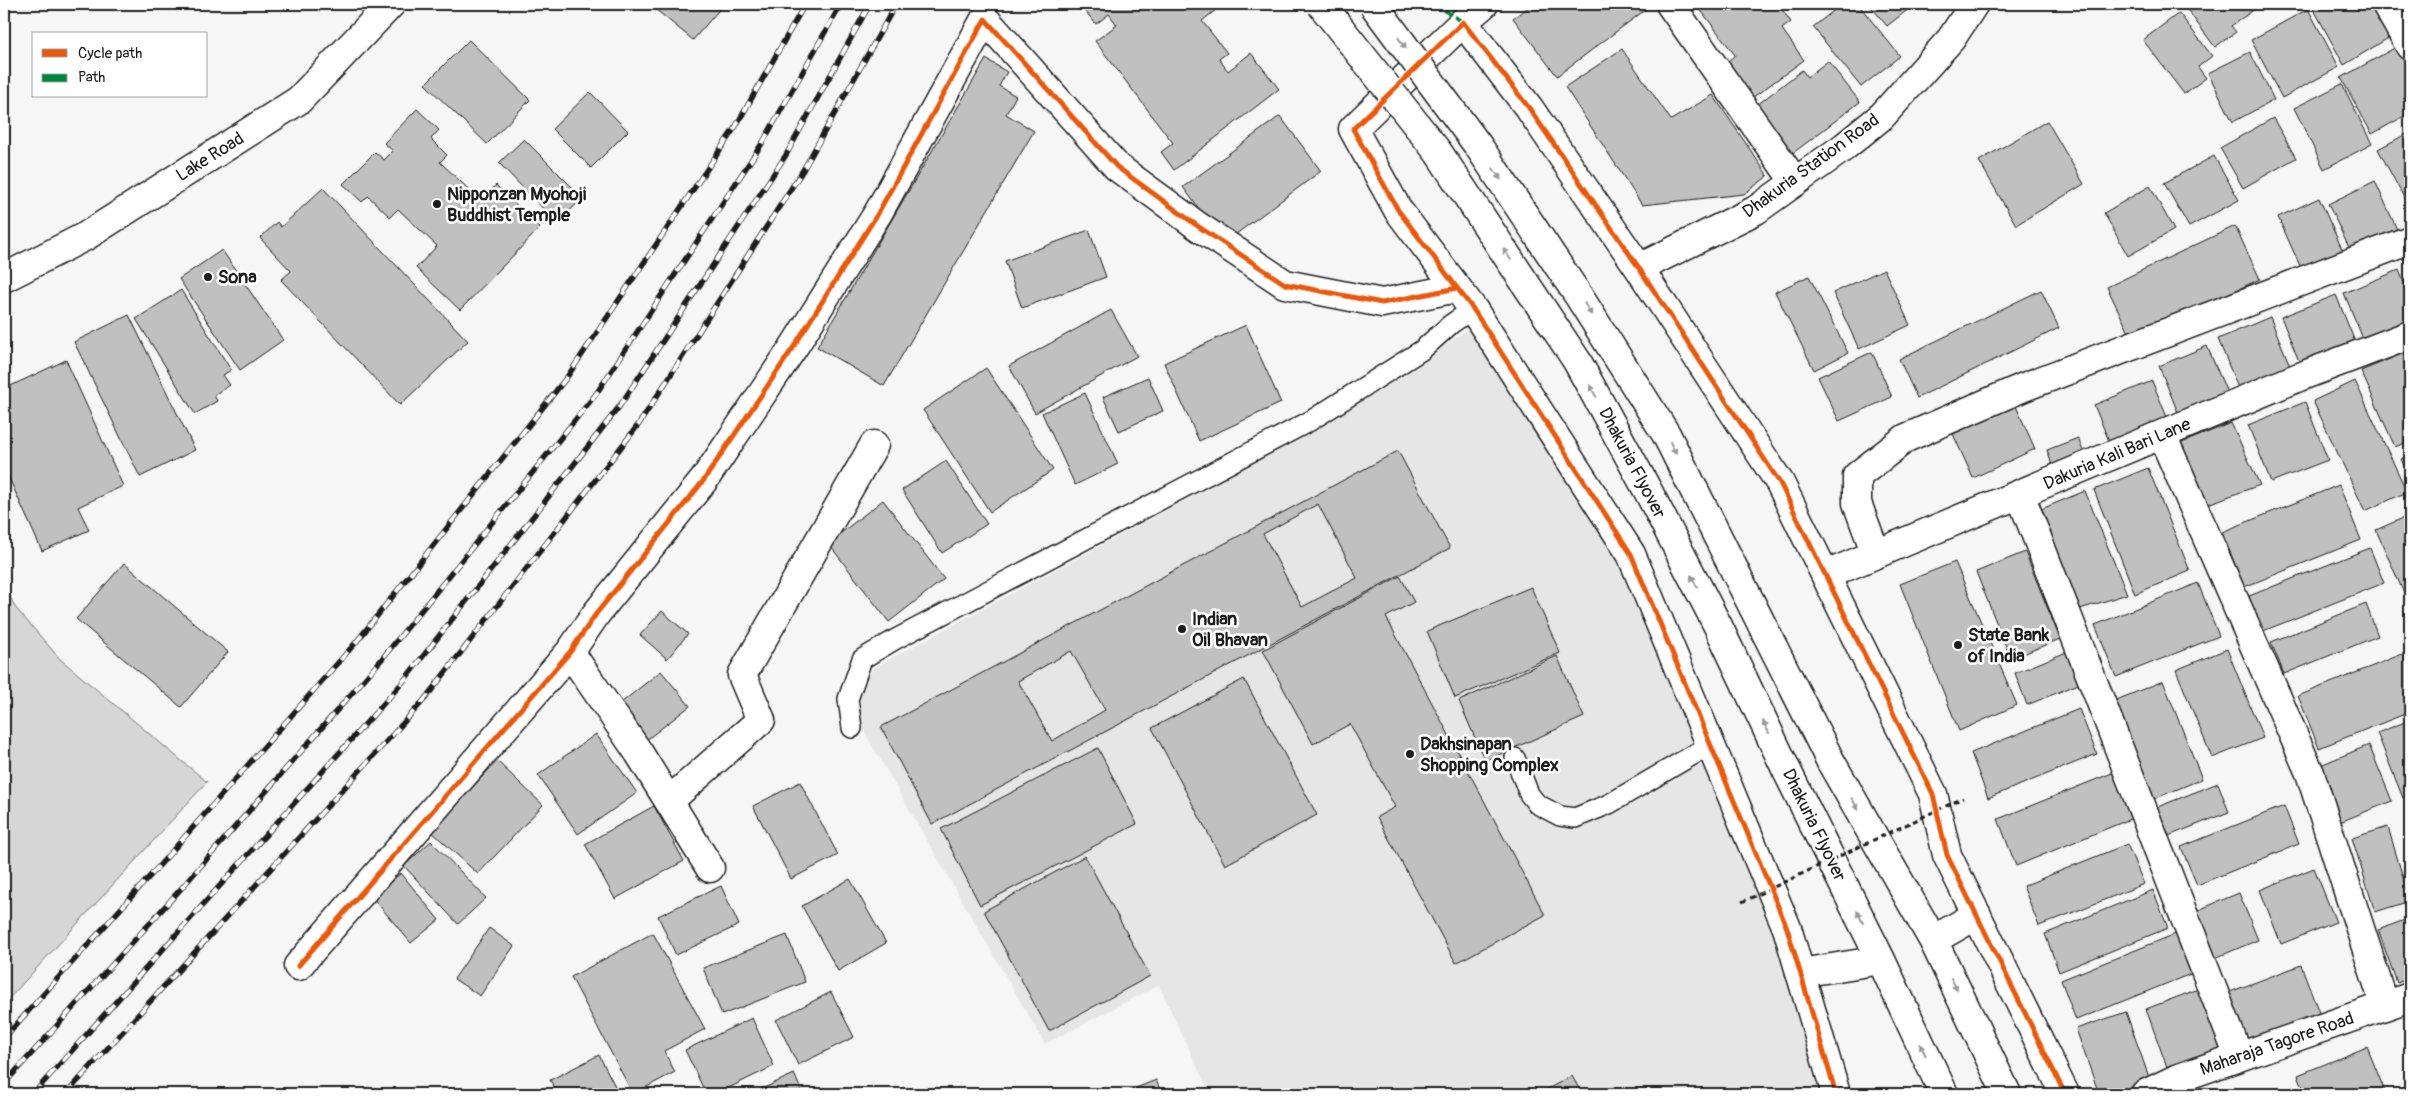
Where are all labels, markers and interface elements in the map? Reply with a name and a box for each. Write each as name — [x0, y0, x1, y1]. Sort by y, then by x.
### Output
legend — [32, 32, 208, 98]
one-way arrow — [1397, 36, 1407, 50]
text: Cycle path — [78, 44, 142, 63]
text: Path — [78, 68, 105, 87]
street label: Dhakuria Station Road — [1738, 109, 1884, 223]
street label: Lake Road — [172, 127, 248, 187]
one-way arrow — [1492, 167, 1502, 181]
place label: Nipponzan Myohoji Buddhist Temple — [447, 183, 586, 227]
marker: Nipponzan Myohoji Buddhist Temple — [431, 198, 443, 210]
one-way arrow — [1502, 247, 1512, 260]
place label: Sona — [218, 266, 257, 289]
marker: Sona — [202, 271, 214, 283]
one-way arrow — [1583, 303, 1592, 316]
one-way arrow — [1589, 384, 1597, 398]
street label: Dhakuria Flyover — [1593, 404, 1671, 523]
street label: Dakuria Kali Bari Lane — [2040, 413, 2194, 495]
one-way arrow — [1669, 440, 1677, 455]
one-way arrow — [1690, 574, 1698, 588]
place label: Indian Oil Bhavan — [1192, 608, 1268, 652]
marker: Indian Oil Bhavan — [1176, 623, 1188, 635]
place label: State Bank of India — [1967, 624, 2050, 668]
marker: State Bank of India — [1952, 639, 1964, 651]
one-way arrow — [1762, 719, 1770, 734]
place label: Dakhsinapan Shopping Complex — [1420, 733, 1559, 777]
marker: Dakhsinapan Shopping Complex — [1404, 748, 1416, 760]
street label: Dhakuria Flyover — [1777, 765, 1851, 886]
one-way arrow — [1851, 798, 1860, 811]
one-way arrow — [1855, 909, 1864, 924]
one-way arrow — [1950, 977, 1958, 991]
street label: Maharaja Tagore Road — [2197, 1007, 2357, 1081]
one-way arrow — [1919, 1043, 1927, 1057]

